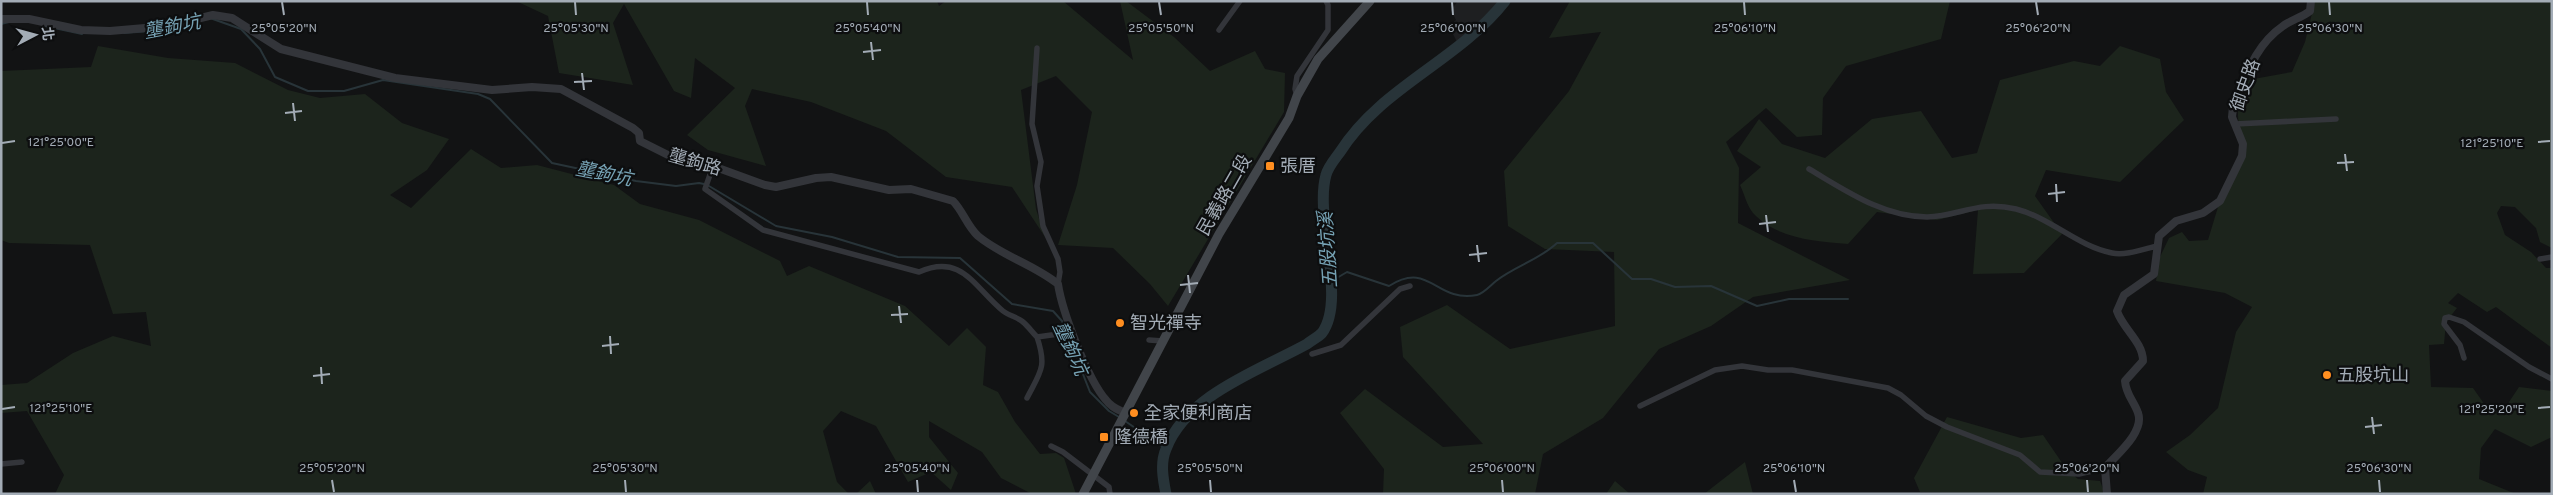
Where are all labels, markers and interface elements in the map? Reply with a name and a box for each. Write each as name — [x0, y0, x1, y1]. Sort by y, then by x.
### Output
north arrow — [10, 10, 60, 60]
water label: 壟鉤坑 — [142, 10, 206, 45]
text: 25°05'20"N — [251, 21, 317, 37]
text: 25°05'30"N — [543, 21, 609, 37]
text: 25°05'40"N — [835, 21, 901, 37]
text: 25°05'50"N — [1128, 21, 1194, 37]
text: 25°06'00"N — [1420, 21, 1486, 37]
text: 25°06'10"N — [1714, 21, 1776, 37]
text: 25°06'20"N — [2005, 21, 2071, 37]
text: 25°06'30"N — [2297, 21, 2363, 37]
text: 北 — [37, 26, 56, 42]
street label: 御史路 — [2226, 56, 2266, 115]
text: 121°25'00"E — [28, 135, 94, 151]
text: 121°25'10"E — [2461, 136, 2523, 152]
street label: 壟鉤路 — [665, 145, 724, 182]
street label: 民義路二段 — [1193, 151, 1258, 240]
place label: 張厝 — [1280, 156, 1316, 179]
water label: 壟鉤坑 — [573, 158, 637, 193]
marker: 張厝 — [1264, 160, 1276, 172]
water label: 五股坑溪 — [1314, 208, 1344, 289]
place label: 智光禪寺 — [1130, 313, 1202, 336]
marker: 智光禪寺 — [1114, 317, 1126, 329]
water label: 壟鉤坑 — [1046, 318, 1093, 382]
place label: 五股坑山 — [2337, 365, 2409, 388]
marker: 五股坑山 — [2321, 369, 2333, 381]
text: 121°25'10"E — [30, 401, 92, 417]
text: 121°25'20"E — [2459, 402, 2525, 418]
place label: 全家便利商店 — [1144, 403, 1252, 426]
marker: 全家便利商店 — [1128, 407, 1140, 419]
place label: 隆德橋 — [1114, 427, 1168, 450]
marker: 隆德橋 — [1098, 431, 1110, 443]
text: 25°05'20"N — [299, 461, 365, 477]
text: 25°05'30"N — [592, 461, 658, 477]
text: 25°05'40"N — [884, 461, 950, 477]
text: 25°05'50"N — [1177, 461, 1243, 477]
text: 25°06'00"N — [1469, 461, 1535, 477]
text: 25°06'10"N — [1763, 461, 1825, 477]
text: 25°06'20"N — [2054, 461, 2120, 477]
text: 25°06'30"N — [2346, 461, 2412, 477]

